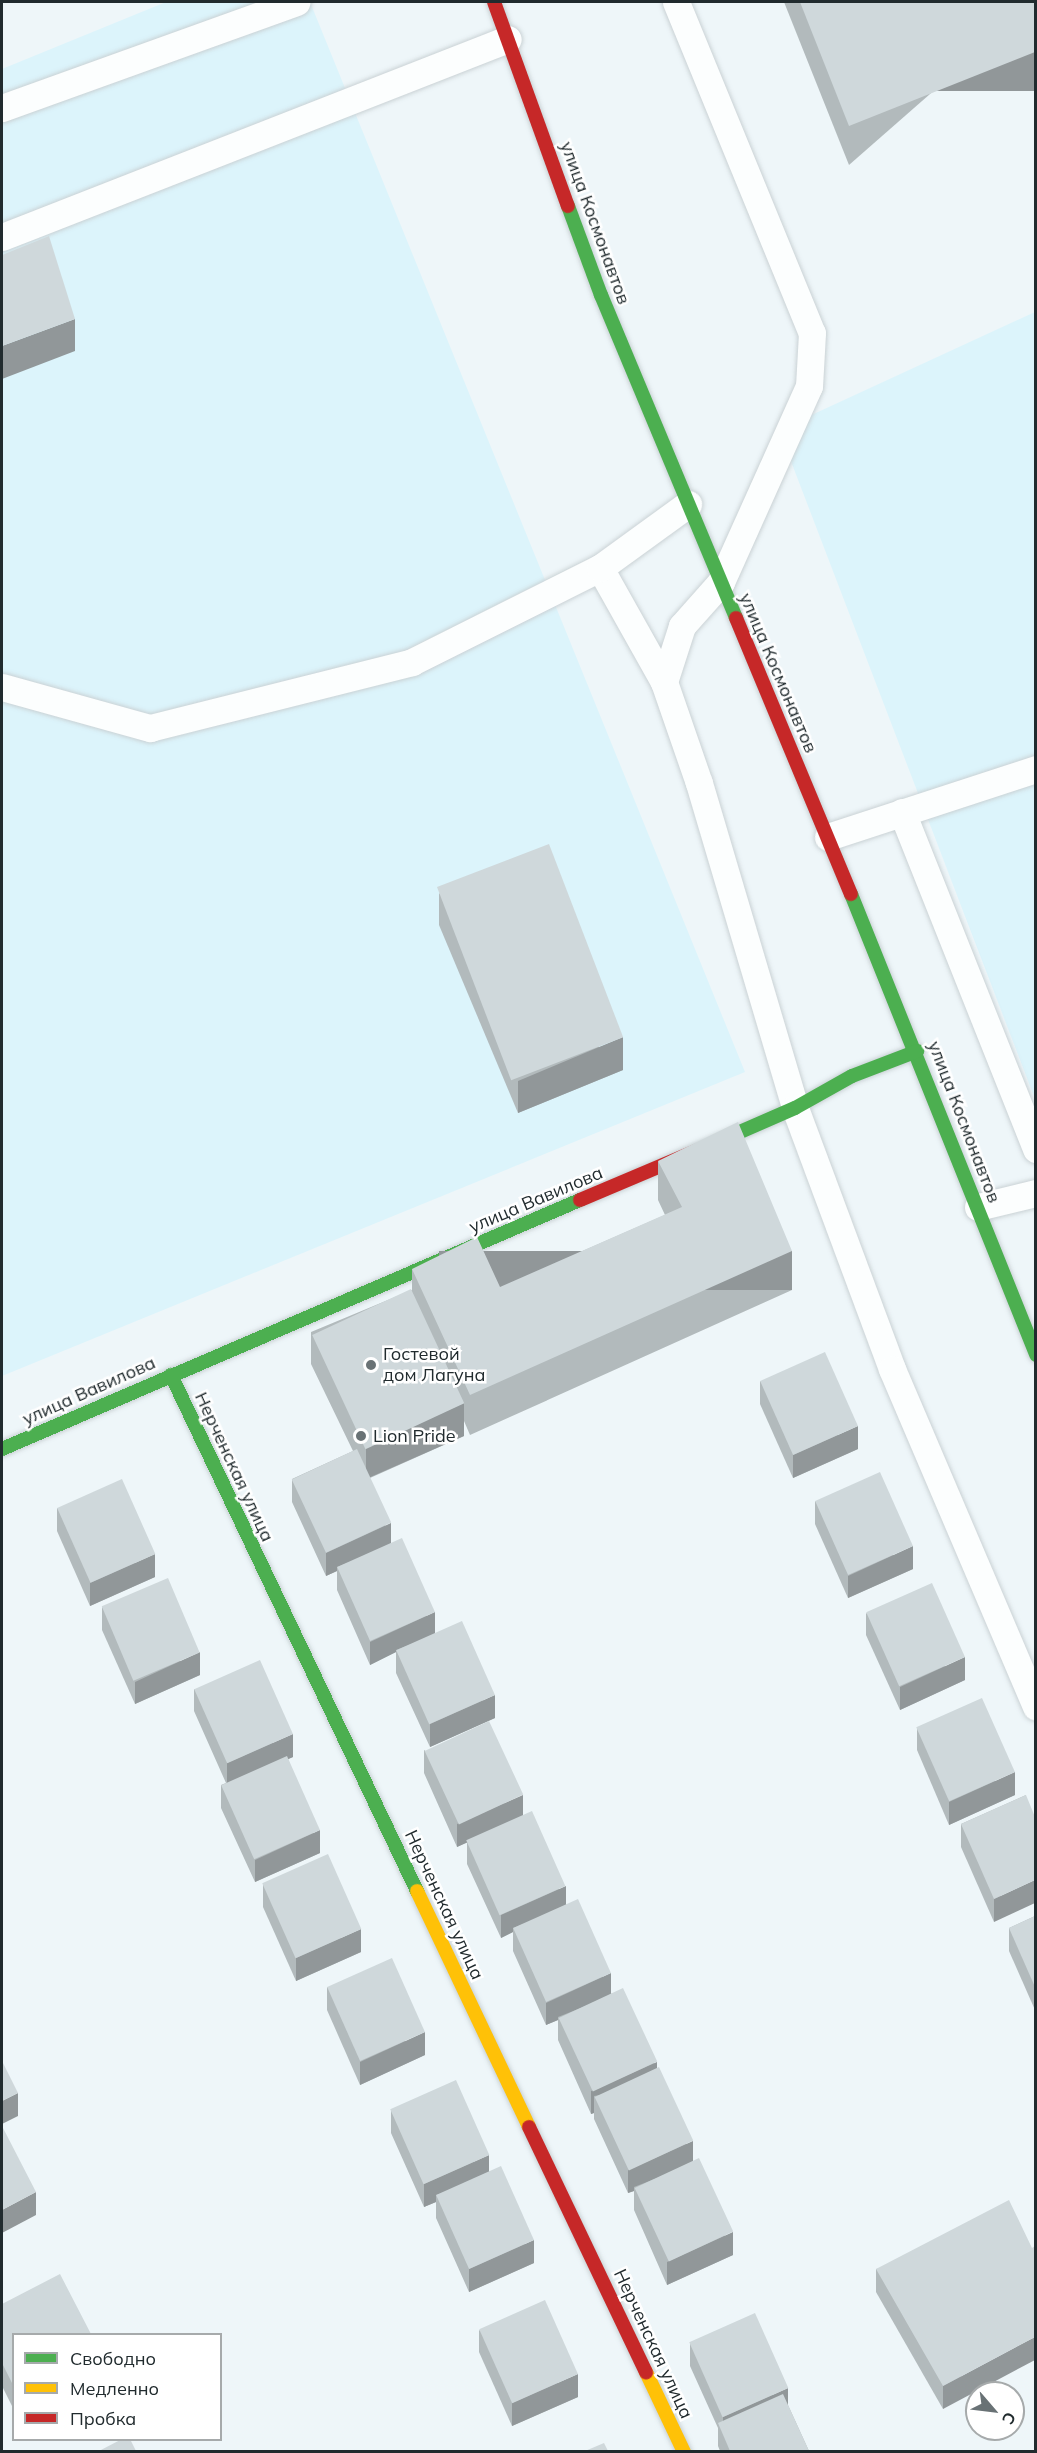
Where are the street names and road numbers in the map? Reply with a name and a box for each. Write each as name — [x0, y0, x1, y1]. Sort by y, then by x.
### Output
street label: улица Космонавтов — [556, 139, 634, 307]
street label: улица Космонавтов — [735, 590, 821, 756]
street label: улица Космонавтов — [923, 1038, 1005, 1206]
street label: улица Вавилова — [466, 1162, 606, 1238]
street label: улица Вавилова — [19, 1352, 159, 1430]
street label: Нерченская улица — [190, 1389, 278, 1545]
street label: Нерченская улица — [400, 1827, 488, 1983]
street label: Нерченская улица — [609, 2266, 697, 2422]

